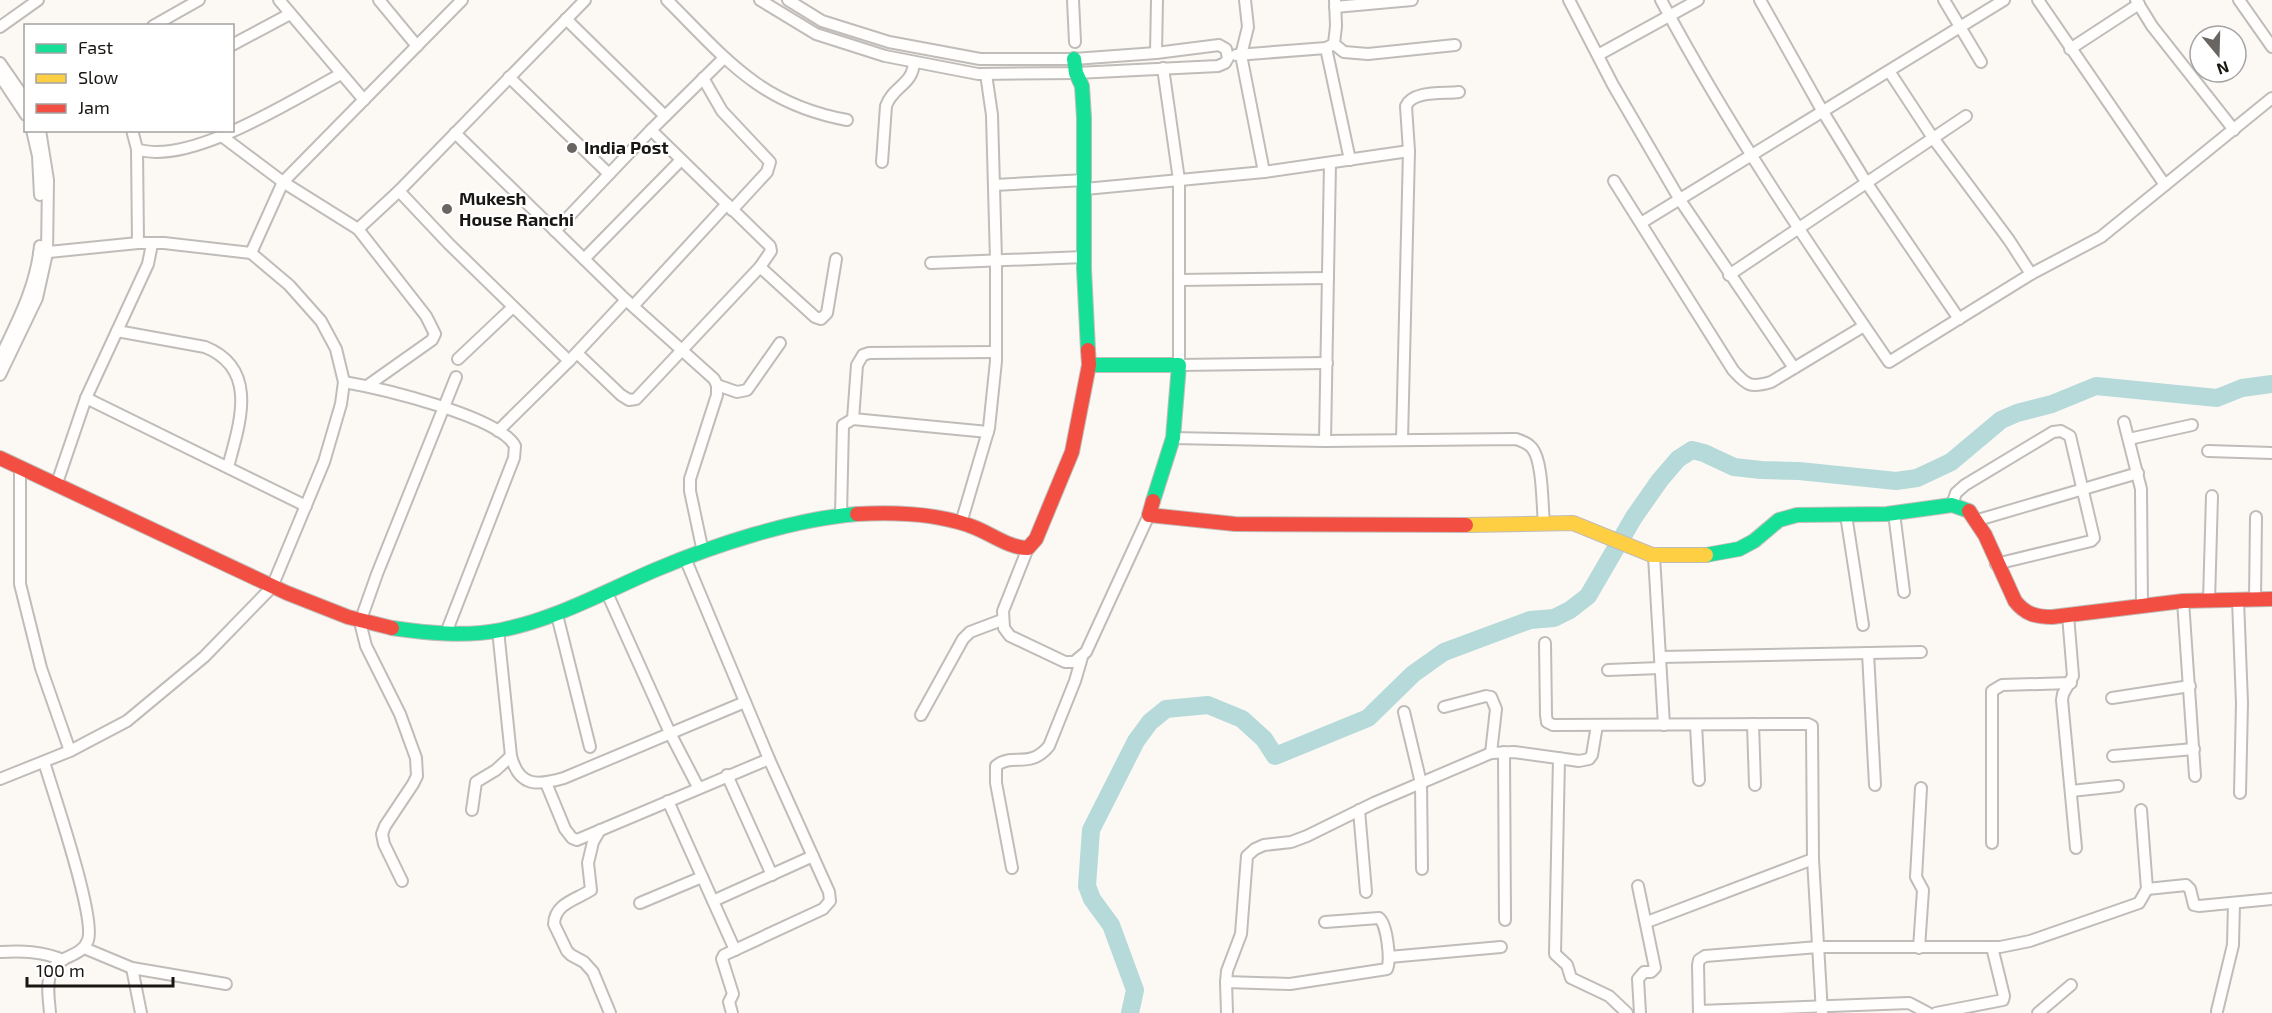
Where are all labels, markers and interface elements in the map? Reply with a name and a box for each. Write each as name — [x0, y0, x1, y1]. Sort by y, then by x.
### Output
legend — [24, 24, 234, 132]
north arrow — [2188, 24, 2248, 84]
text: Fast — [78, 36, 113, 58]
text: N — [2214, 58, 2232, 80]
text: Slow — [78, 66, 119, 88]
text: Jam — [78, 96, 110, 118]
place label: India Post — [584, 136, 669, 158]
marker: India Post — [565, 141, 579, 155]
place label: Mukesh House Ranchi — [459, 187, 574, 230]
marker: Mukesh House Ranchi — [440, 202, 454, 216]
scale bar — [27, 950, 172, 988]
text: 100 m — [36, 959, 85, 981]

